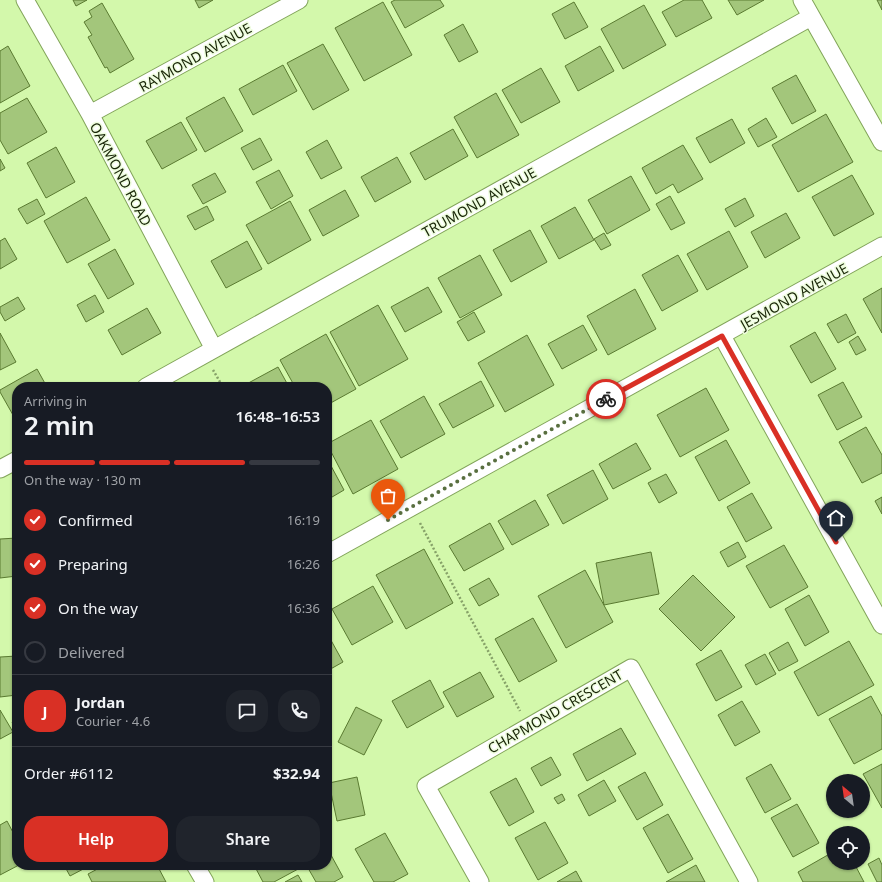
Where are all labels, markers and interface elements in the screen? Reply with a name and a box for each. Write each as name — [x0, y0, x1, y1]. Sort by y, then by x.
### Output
street label: RAYMOND AVENUE — [135, 18, 255, 96]
street label: OAKMOND ROAD — [86, 119, 156, 229]
street label: TRUMOND AVENUE — [418, 163, 540, 241]
street label: JESMOND AVENUE — [735, 258, 851, 335]
courier — [586, 379, 626, 419]
icon: bike — [595, 388, 617, 410]
text: Arriving in — [24, 392, 87, 410]
text: 16:48–16:53 — [236, 406, 320, 426]
text: 2 min — [24, 407, 95, 443]
text: On the way · 130 m — [24, 471, 141, 489]
pin — [371, 479, 405, 520]
icon: bag — [377, 485, 399, 507]
pin — [819, 501, 853, 542]
icon: home — [825, 507, 847, 529]
icon: check — [24, 509, 46, 531]
text: Confirmed — [58, 510, 133, 530]
text: 16:19 — [287, 511, 320, 529]
icon: check — [24, 553, 46, 575]
text: Preparing — [58, 554, 128, 574]
text: 16:26 — [287, 555, 320, 573]
icon: check — [24, 597, 46, 619]
text: On the way — [58, 598, 138, 618]
text: 16:36 — [287, 599, 320, 617]
text: Delivered — [58, 642, 125, 662]
street label: CHAPMOND CRESCENT — [484, 664, 626, 757]
button: chat — [226, 690, 268, 732]
button: phone — [278, 690, 320, 732]
text: Jordan — [76, 692, 125, 712]
text: J — [43, 701, 47, 721]
text: Courier · 4.6 — [76, 712, 150, 730]
text: Order #6112 — [24, 763, 113, 783]
text: $32.94 — [273, 763, 320, 783]
north arrow — [826, 774, 870, 818]
map controls — [826, 774, 870, 870]
button: Help — [24, 816, 168, 862]
button: Share — [176, 816, 320, 862]
button: locate — [826, 826, 870, 870]

